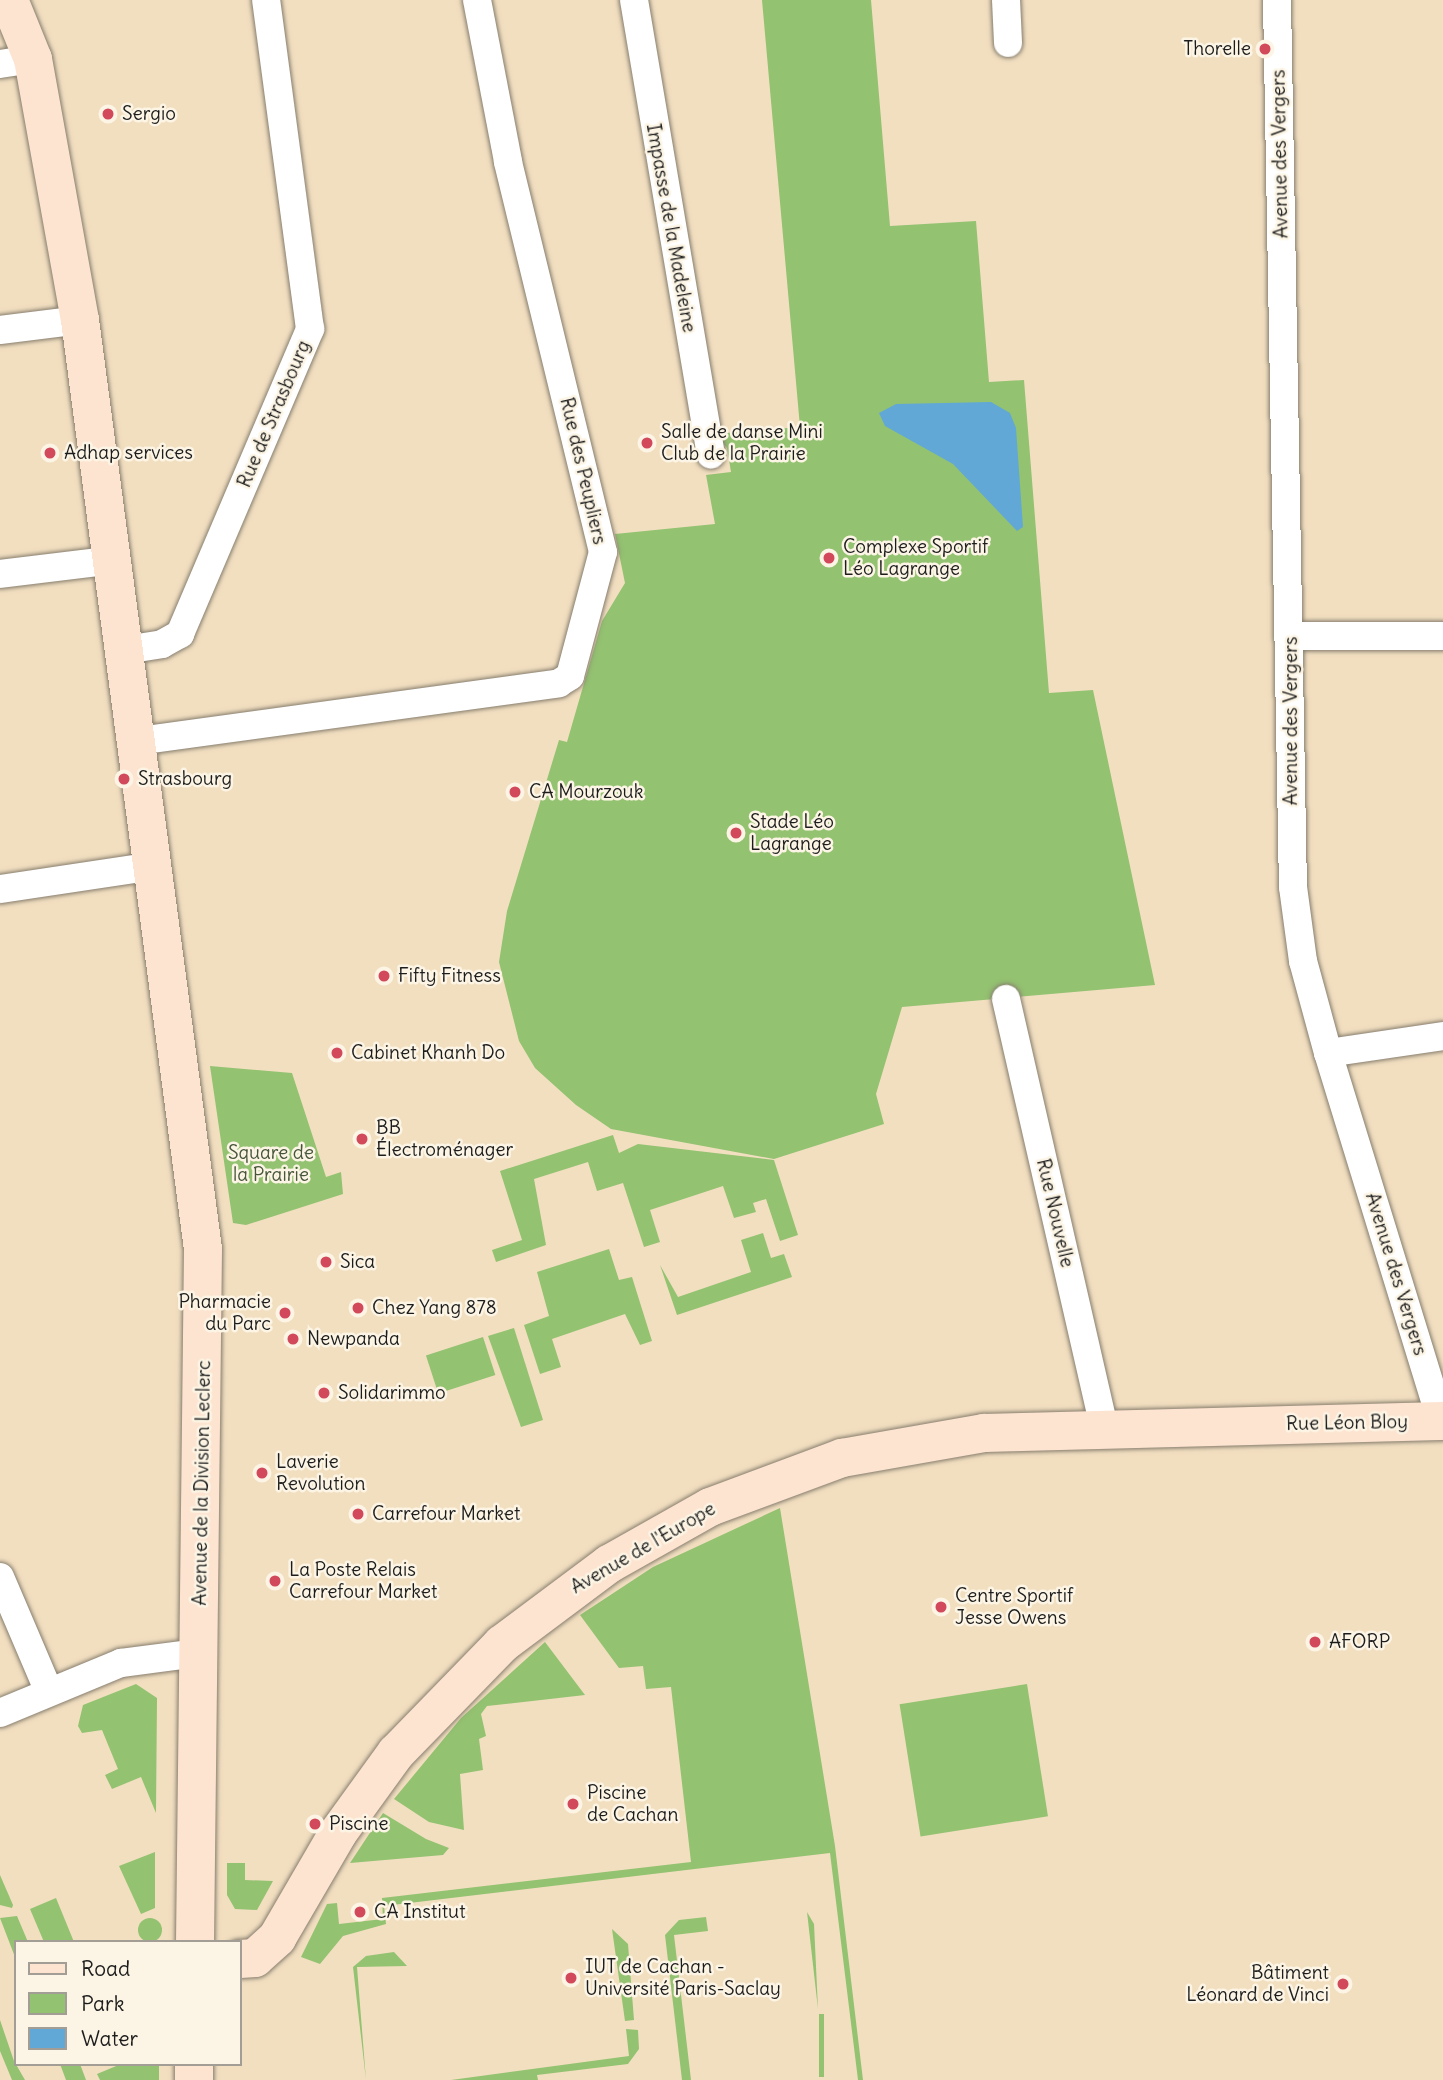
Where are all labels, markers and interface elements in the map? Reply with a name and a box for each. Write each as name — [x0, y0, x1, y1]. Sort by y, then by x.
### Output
place label: Thorelle — [1183, 38, 1251, 60]
marker: Thorelle — [1257, 41, 1273, 57]
street label: Avenue des Vergers — [1267, 69, 1293, 239]
place label: Sergio — [122, 103, 176, 125]
marker: Sergio — [100, 106, 116, 122]
street label: Impasse de la Madeleine — [641, 122, 701, 334]
street label: Rue de Strasbourg — [233, 337, 315, 491]
street label: Rue des Peupliers — [555, 395, 611, 547]
place label: Salle de danse Mini Club de la Prairie — [661, 421, 823, 465]
marker: Salle de danse Mini Club de la Prairie — [639, 435, 655, 451]
place label: Adhap services — [64, 442, 193, 464]
marker: Adhap services — [42, 445, 58, 461]
place label: Complexe Sportif Léo Lagrange — [843, 536, 988, 580]
marker: Complexe Sportif Léo Lagrange — [821, 550, 837, 566]
street label: Avenue des Vergers — [1280, 637, 1302, 805]
place label: Strasbourg — [138, 768, 232, 790]
marker: Strasbourg — [116, 771, 132, 787]
place label: CA Mourzouk — [529, 781, 643, 803]
marker: CA Mourzouk — [507, 784, 523, 800]
place label: Stade Léo Lagrange — [750, 811, 834, 855]
marker: Stade Léo Lagrange — [728, 825, 744, 841]
place label: Fifty Fitness — [398, 965, 501, 987]
marker: Fifty Fitness — [376, 968, 392, 984]
place label: Cabinet Khanh Do — [351, 1042, 505, 1064]
marker: Cabinet Khanh Do — [329, 1045, 345, 1061]
place label: BB Électroménager — [376, 1117, 513, 1161]
marker: BB Électroménager — [354, 1131, 370, 1147]
park label: Square de la Prairie — [228, 1142, 314, 1186]
street label: Rue Nouvelle — [1031, 1157, 1079, 1269]
street label: Avenue des Vergers — [1360, 1190, 1432, 1358]
place label: Sica — [340, 1251, 375, 1273]
marker: Sica — [318, 1254, 334, 1270]
place label: Pharmacie du Parc — [178, 1291, 271, 1335]
place label: Chez Yang 878 — [372, 1297, 497, 1319]
marker: Chez Yang 878 — [350, 1300, 366, 1316]
marker: Pharmacie du Parc — [277, 1305, 293, 1321]
place label: Newpanda — [307, 1328, 400, 1350]
marker: Newpanda — [285, 1331, 301, 1347]
street label: Avenue de la Division Leclerc — [188, 1360, 216, 1606]
place label: Solidarimmo — [338, 1382, 446, 1404]
marker: Solidarimmo — [316, 1385, 332, 1401]
street label: Rue Léon Bloy — [1286, 1411, 1408, 1435]
place label: Laverie Revolution — [276, 1451, 366, 1495]
marker: Laverie Revolution — [254, 1465, 270, 1481]
street label: Avenue de l'Europe — [567, 1497, 719, 1599]
place label: Carrefour Market — [372, 1503, 520, 1525]
marker: Carrefour Market — [350, 1506, 366, 1522]
place label: La Poste Relais Carrefour Market — [289, 1559, 437, 1603]
marker: La Poste Relais Carrefour Market — [267, 1573, 283, 1589]
place label: Centre Sportif Jesse Owens — [955, 1585, 1073, 1629]
marker: Centre Sportif Jesse Owens — [933, 1599, 949, 1615]
place label: AFORP — [1329, 1631, 1390, 1653]
marker: AFORP — [1307, 1634, 1323, 1650]
place label: Piscine de Cachan — [587, 1782, 678, 1826]
marker: Piscine de Cachan — [565, 1796, 581, 1812]
place label: Piscine — [329, 1813, 388, 1835]
marker: Piscine — [307, 1816, 323, 1832]
place label: CA Institut — [374, 1901, 466, 1923]
marker: CA Institut — [352, 1904, 368, 1920]
legend — [14, 1940, 242, 2066]
text: Road — [81, 1955, 130, 1982]
place label: IUT de Cachan - Université Paris-Saclay — [585, 1956, 781, 2000]
place label: Bâtiment Léonard de Vinci — [1186, 1962, 1329, 2006]
marker: IUT de Cachan - Université Paris-Saclay — [563, 1970, 579, 1986]
marker: Bâtiment Léonard de Vinci — [1335, 1976, 1351, 1992]
text: Park — [81, 1990, 124, 2017]
text: Water — [81, 2025, 138, 2052]

